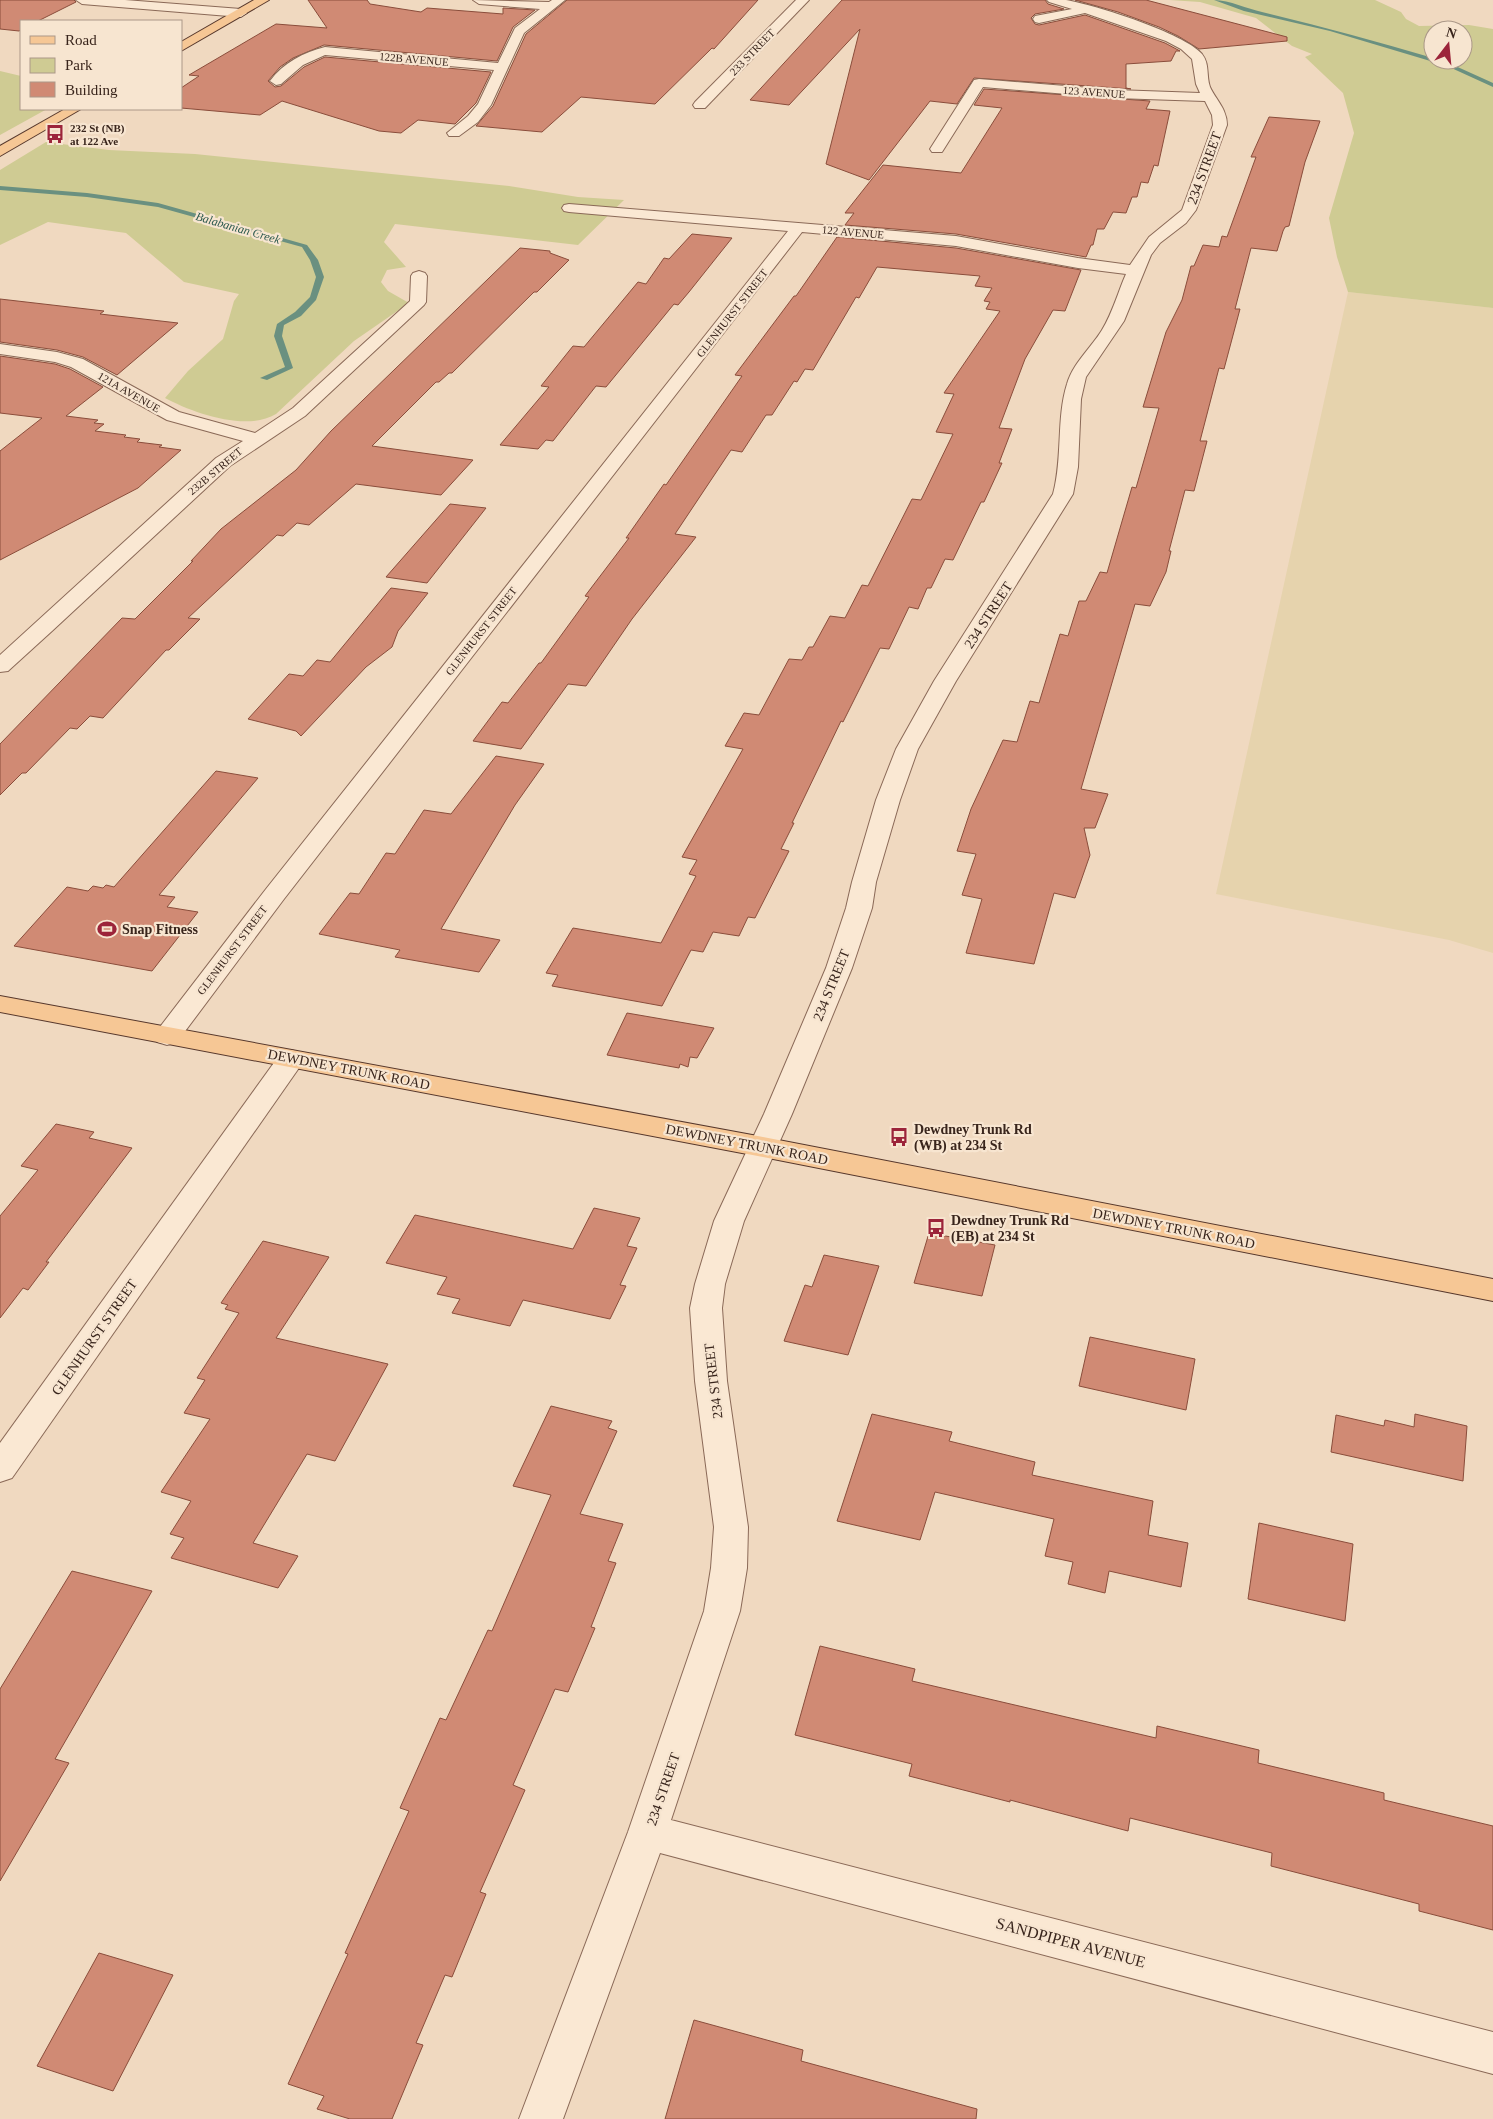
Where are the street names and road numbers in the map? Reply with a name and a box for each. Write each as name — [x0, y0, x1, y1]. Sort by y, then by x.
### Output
street label: 233 STREET — [727, 26, 777, 78]
street label: 122B AVENUE — [379, 50, 450, 68]
street label: 123 AVENUE — [1062, 84, 1126, 100]
street label: 234 STREET — [1184, 130, 1225, 206]
street label: 122 AVENUE — [821, 223, 885, 241]
street label: GLENHURST STREET — [694, 266, 770, 359]
street label: 121A AVENUE — [96, 369, 162, 415]
street label: 232B STREET — [186, 445, 245, 497]
street label: 234 STREET — [961, 579, 1016, 651]
street label: GLENHURST STREET — [443, 584, 519, 677]
street label: GLENHURST STREET — [195, 903, 270, 997]
street label: 234 STREET — [810, 947, 853, 1023]
street label: DEWDNEY TRUNK ROAD — [267, 1046, 431, 1093]
street label: DEWDNEY TRUNK ROAD — [665, 1121, 829, 1168]
street label: DEWDNEY TRUNK ROAD — [1092, 1205, 1256, 1252]
street label: GLENHURST STREET — [49, 1276, 140, 1398]
street label: 234 STREET — [701, 1342, 726, 1419]
street label: 234 STREET — [644, 1750, 683, 1827]
street label: SANDPIPER AVENUE — [994, 1914, 1147, 1971]

